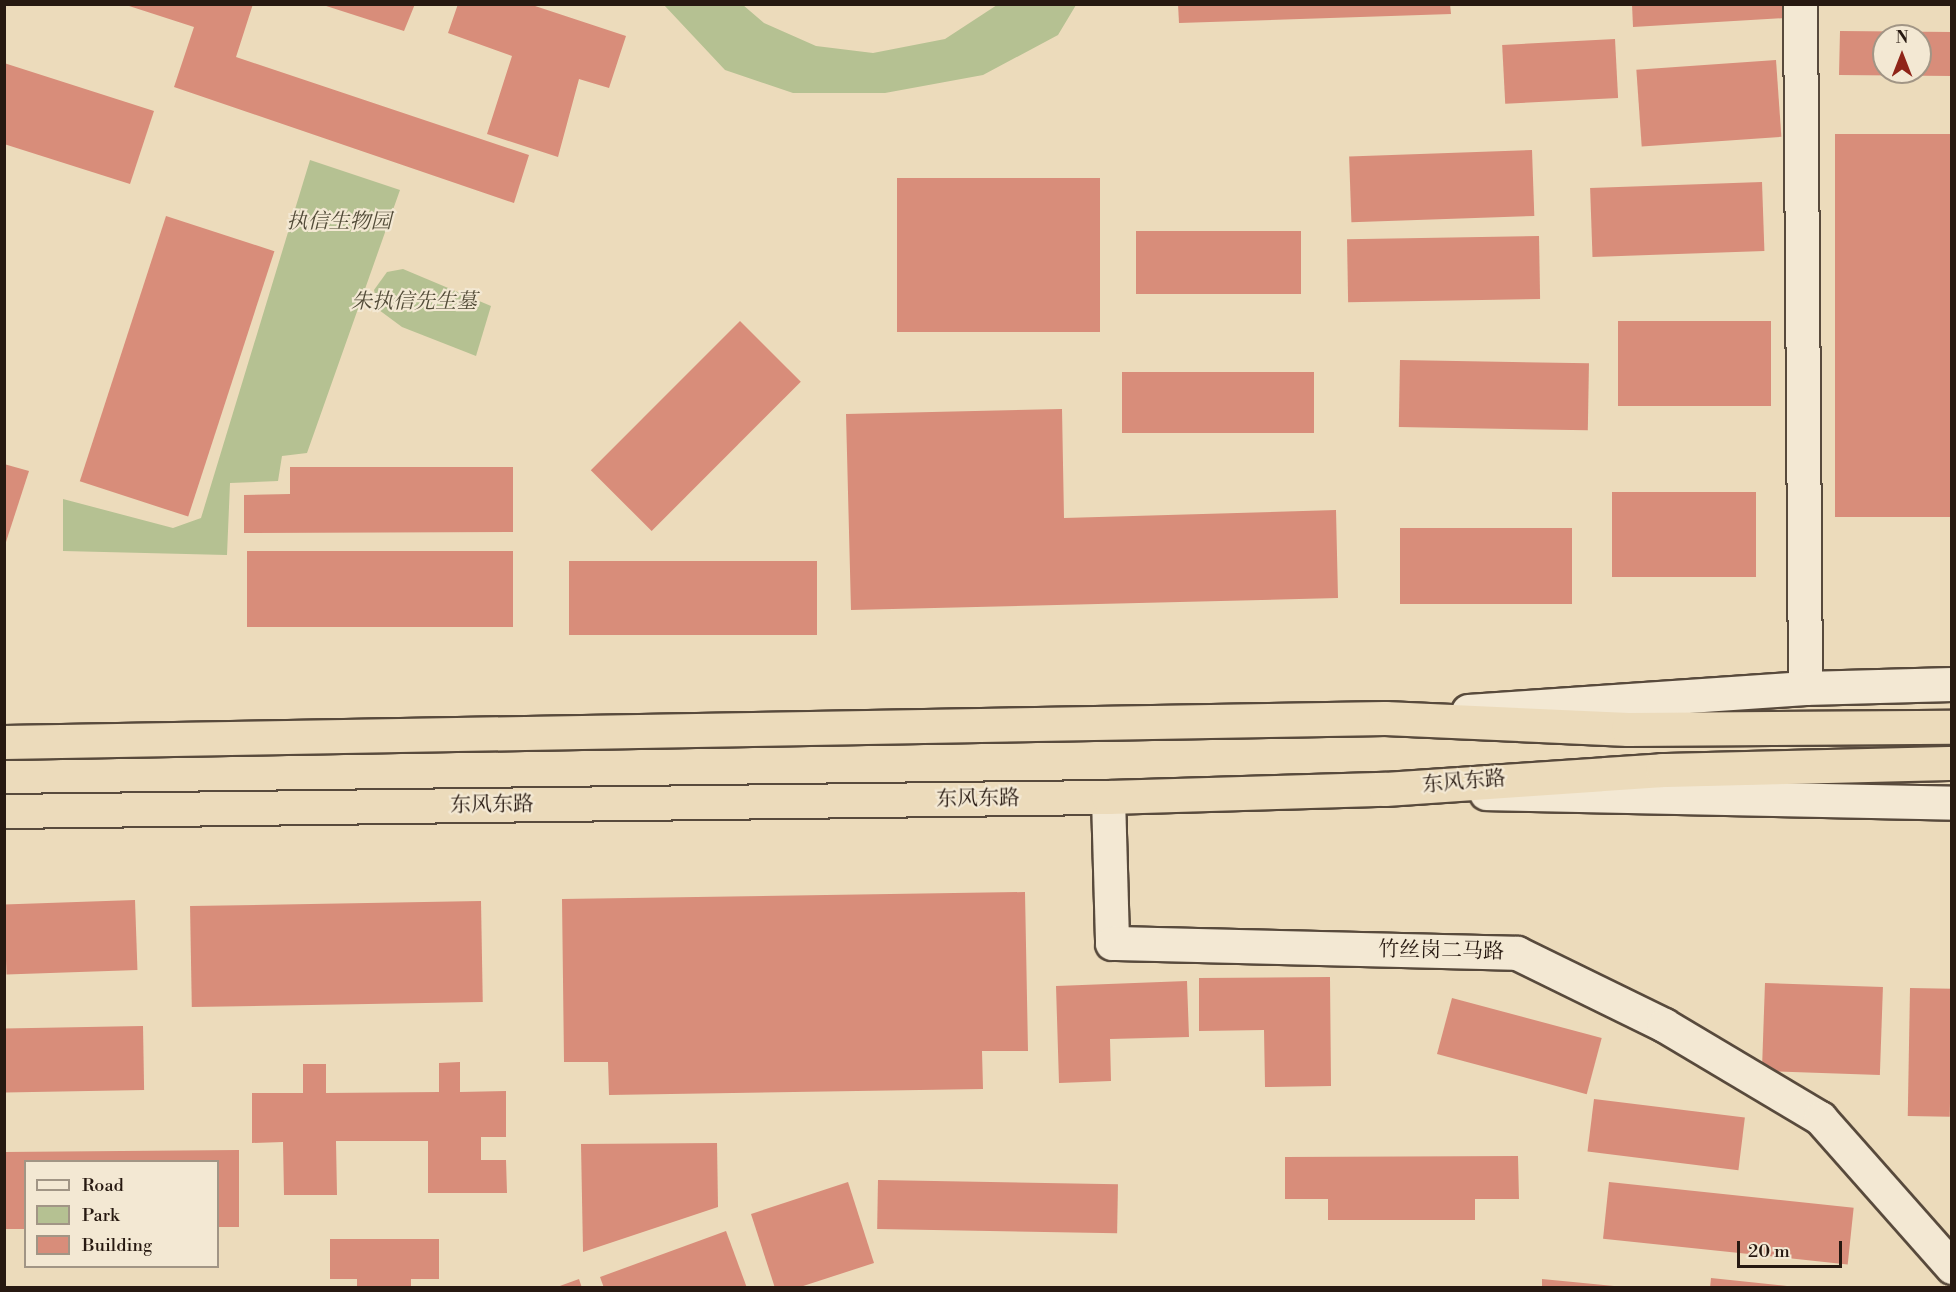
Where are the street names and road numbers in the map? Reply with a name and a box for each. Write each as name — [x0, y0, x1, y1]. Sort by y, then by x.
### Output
street label: 东风东路 — [1421, 766, 1507, 798]
street label: 东风东路 — [936, 786, 1020, 812]
street label: 东风东路 — [450, 792, 534, 818]
street label: 竹丝岗二马路 — [1378, 937, 1504, 965]

